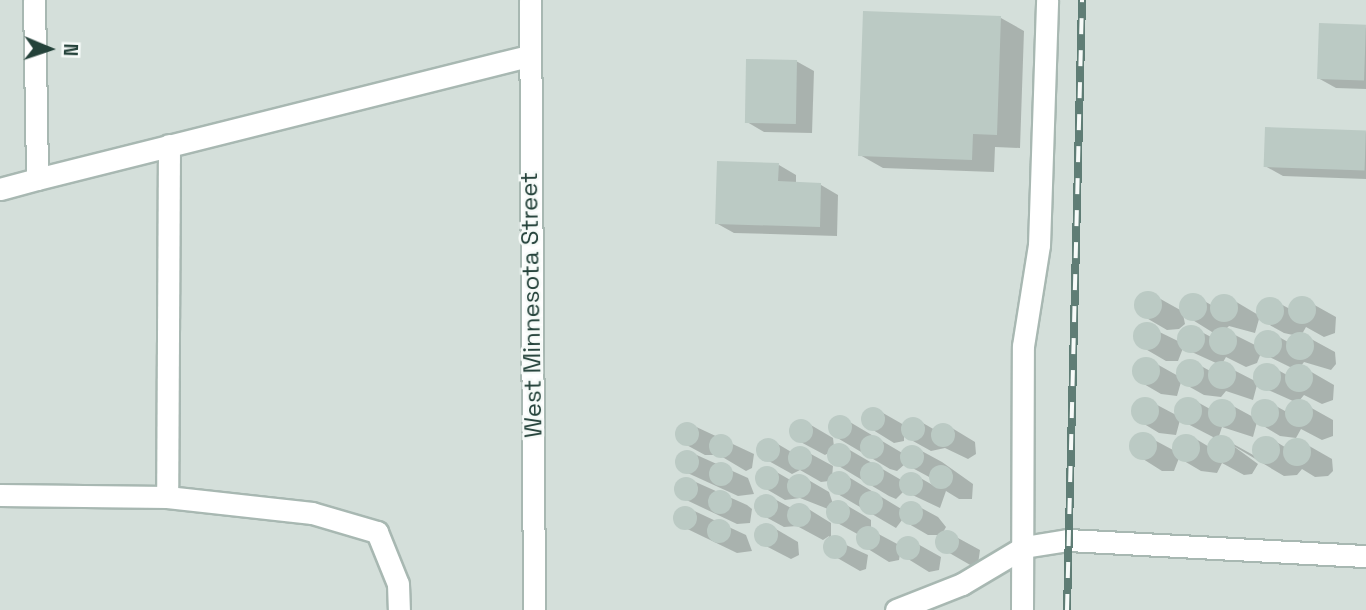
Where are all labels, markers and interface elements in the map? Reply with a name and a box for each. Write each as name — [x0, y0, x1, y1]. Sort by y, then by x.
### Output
north arrow — [14, 14, 84, 84]
text: N — [58, 43, 83, 57]
street label: West Minnesota Street — [514, 172, 548, 438]

